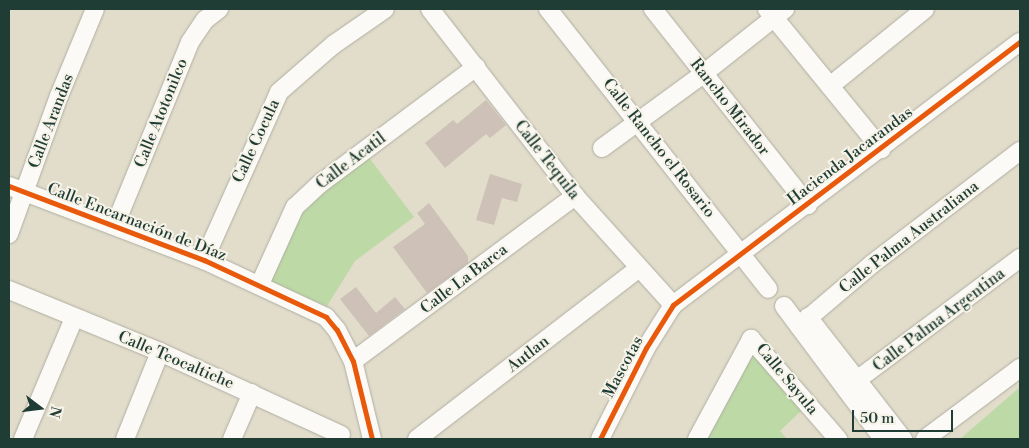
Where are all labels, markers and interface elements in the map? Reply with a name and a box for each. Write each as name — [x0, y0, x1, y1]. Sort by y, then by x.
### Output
street label: Calle Atotonilco — [130, 55, 192, 171]
street label: Rancho Mirador — [686, 55, 774, 159]
street label: Calle Arandas — [24, 71, 78, 171]
street label: Calle Rancho el Rosario — [599, 75, 719, 221]
street label: Calle Cocula — [228, 96, 284, 186]
street label: Hacienda Jacarandas — [783, 103, 917, 209]
street label: Calle Tequila — [510, 117, 584, 203]
street label: Calle Acatil — [312, 129, 390, 193]
street label: Calle Palma Australiana — [835, 177, 983, 297]
street label: Calle Encarnación de Díaz — [45, 179, 229, 265]
street label: Calle La Barca — [417, 240, 511, 318]
street label: Calle Palma Argentina — [869, 264, 1009, 376]
street label: Calle Teocaltiche — [115, 327, 237, 393]
street label: Autlan — [503, 332, 553, 376]
street label: Mascotas — [599, 333, 647, 401]
street label: Calle Sayula — [752, 340, 822, 418]
north arrow — [15, 383, 65, 433]
scale bar — [854, 400, 955, 432]
text: N — [44, 404, 65, 420]
text: 50 m — [860, 409, 894, 428]

